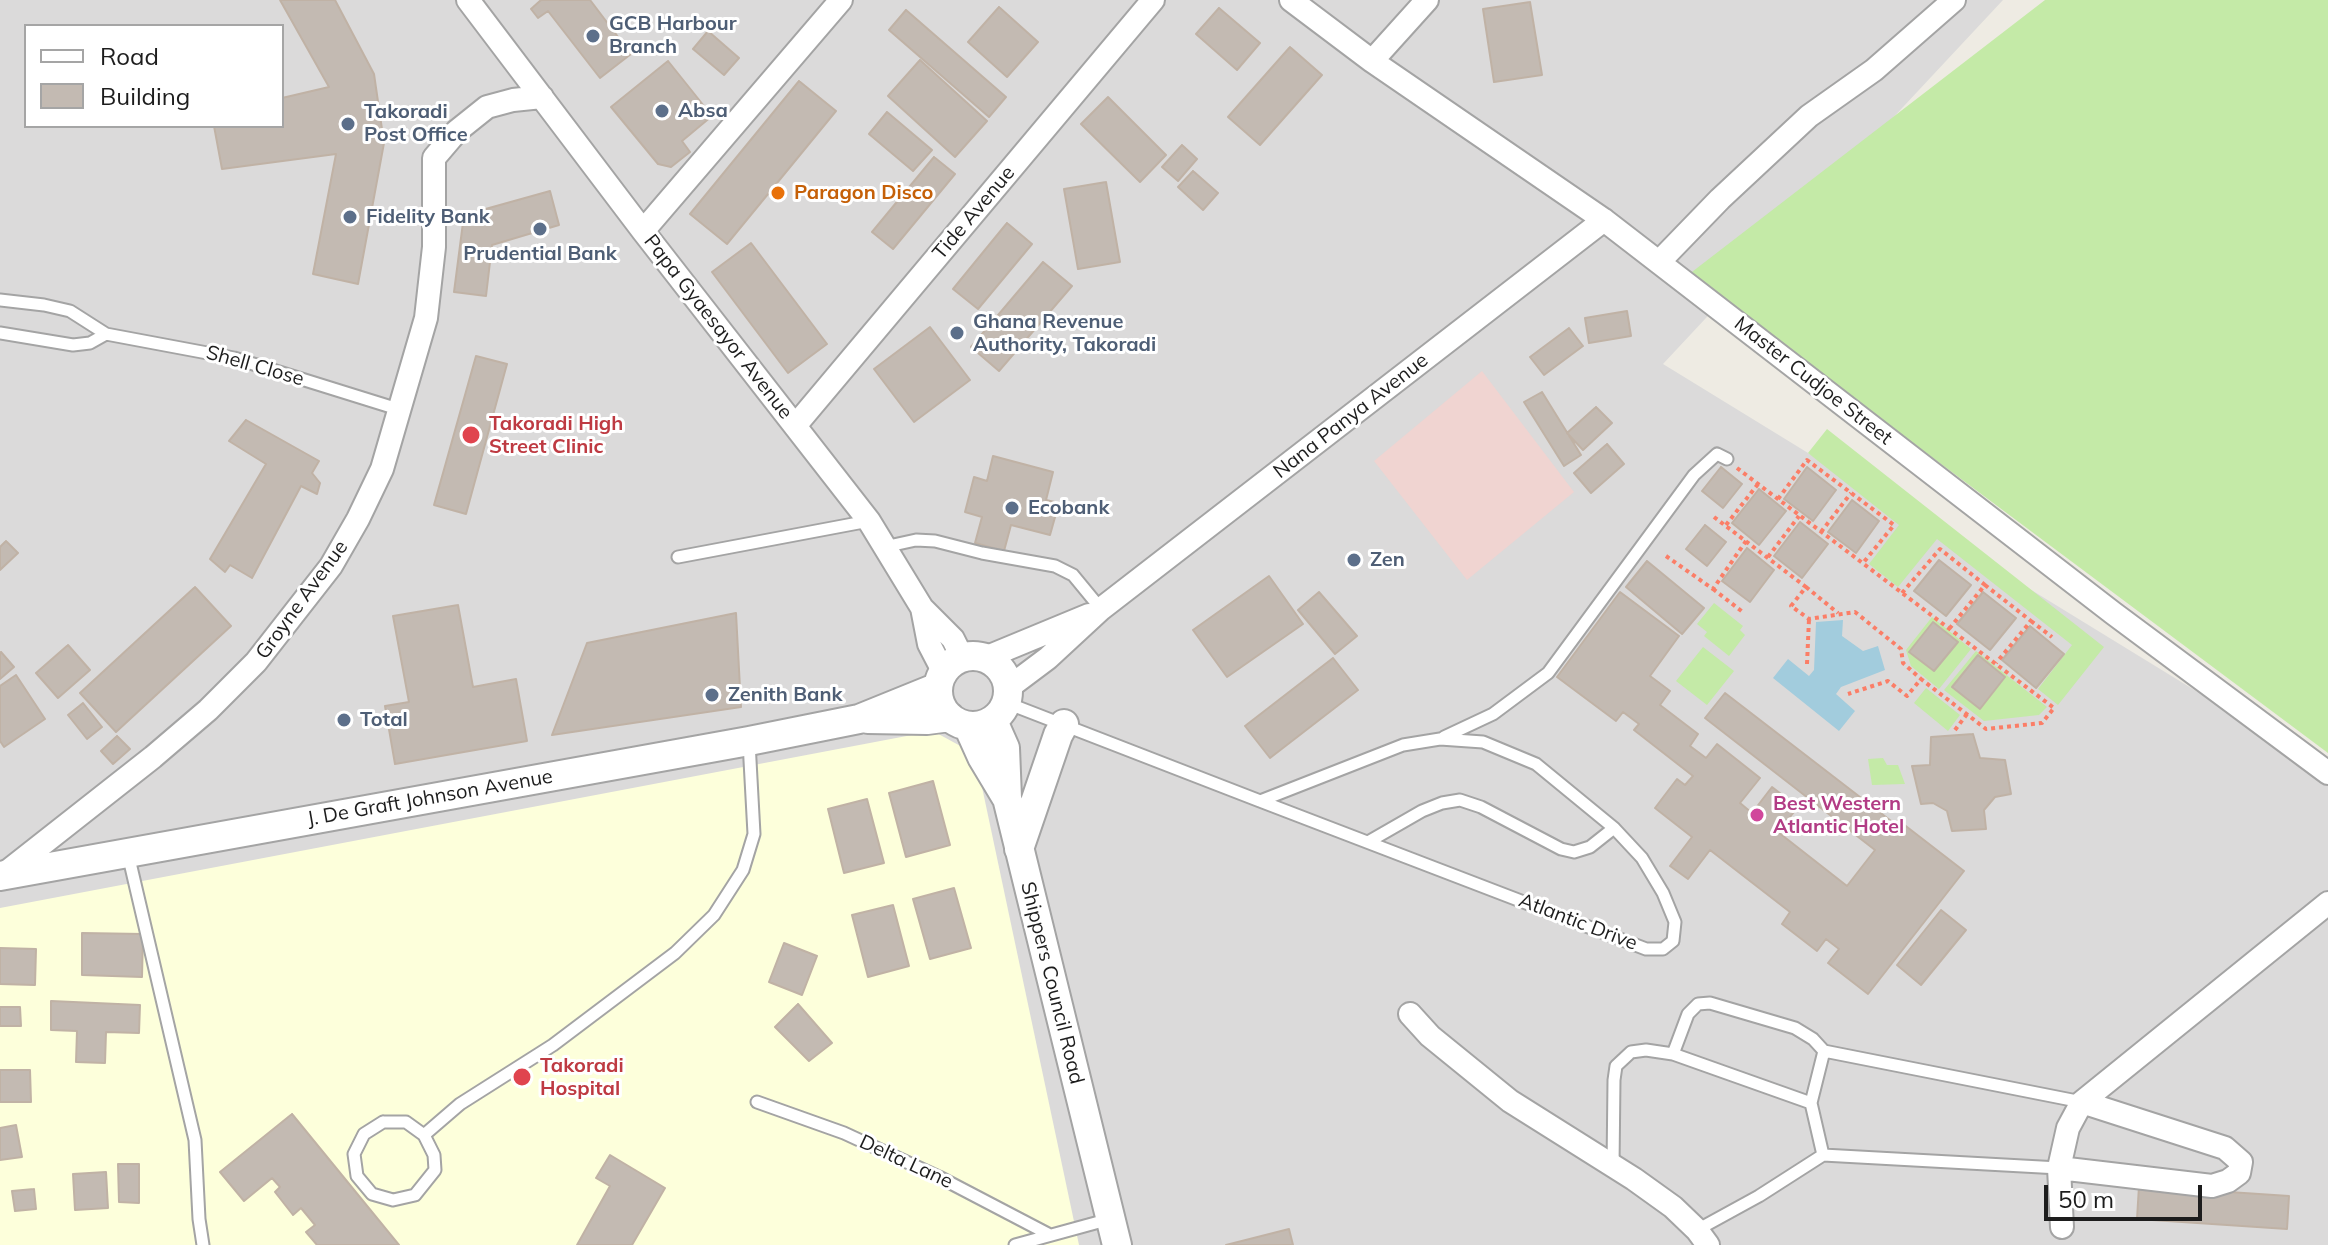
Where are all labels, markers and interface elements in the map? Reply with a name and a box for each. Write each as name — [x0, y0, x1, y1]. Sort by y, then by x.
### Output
place label: GCB Harbour Branch — [609, 12, 737, 59]
legend — [24, 24, 284, 128]
marker: GCB Harbour Branch — [584, 27, 602, 45]
text: Road — [100, 41, 159, 71]
text: Building — [100, 81, 190, 111]
place label: Absa — [678, 99, 728, 123]
place label: Takoradi Post Office — [364, 100, 468, 147]
marker: Absa — [653, 102, 671, 120]
marker: Takoradi Post Office — [339, 115, 357, 133]
street label: Tide Avenue — [928, 161, 1020, 265]
place label: Paragon Disco — [794, 181, 933, 205]
marker: Paragon Disco — [769, 184, 787, 202]
place label: Fidelity Bank — [366, 205, 490, 229]
marker: Fidelity Bank — [341, 208, 359, 226]
marker: Prudential Bank — [531, 220, 549, 238]
street label: Papa Gyaesayor Avenue — [639, 230, 797, 424]
place label: Prudential Bank — [463, 242, 617, 266]
place label: Ghana Revenue Authority, Takoradi — [973, 310, 1156, 357]
street label: Master Cudjoe Street — [1729, 312, 1897, 450]
marker: Ghana Revenue Authority, Takoradi — [948, 324, 966, 342]
street label: Shell Close — [203, 341, 307, 391]
street label: Nana Panya Avenue — [1269, 348, 1433, 484]
place label: Takoradi High Street Clinic — [489, 412, 623, 459]
marker: Takoradi High Street Clinic — [460, 424, 482, 446]
place label: Ecobank — [1028, 496, 1109, 520]
marker: Ecobank — [1003, 499, 1021, 517]
street label: Groyne Avenue — [251, 536, 353, 664]
place label: Zen — [1370, 548, 1405, 572]
marker: Zen — [1345, 551, 1363, 569]
place label: Zenith Bank — [728, 683, 843, 707]
marker: Zenith Bank — [703, 686, 721, 704]
place label: Total — [360, 708, 408, 732]
marker: Total — [335, 711, 353, 729]
street label: J. De Graft Johnson Avenue — [305, 765, 555, 831]
place label: Best Western Atlantic Hotel — [1773, 792, 1904, 839]
marker: Best Western Atlantic Hotel — [1748, 806, 1766, 824]
street label: Shippers Council Road — [1015, 879, 1089, 1087]
street label: Atlantic Drive — [1515, 888, 1641, 956]
place label: Takoradi Hospital — [540, 1054, 624, 1101]
marker: Takoradi Hospital — [511, 1066, 533, 1088]
street label: Delta Lane — [855, 1130, 957, 1194]
scale bar — [2048, 1169, 2206, 1219]
text: 50 m — [2058, 1184, 2114, 1214]

